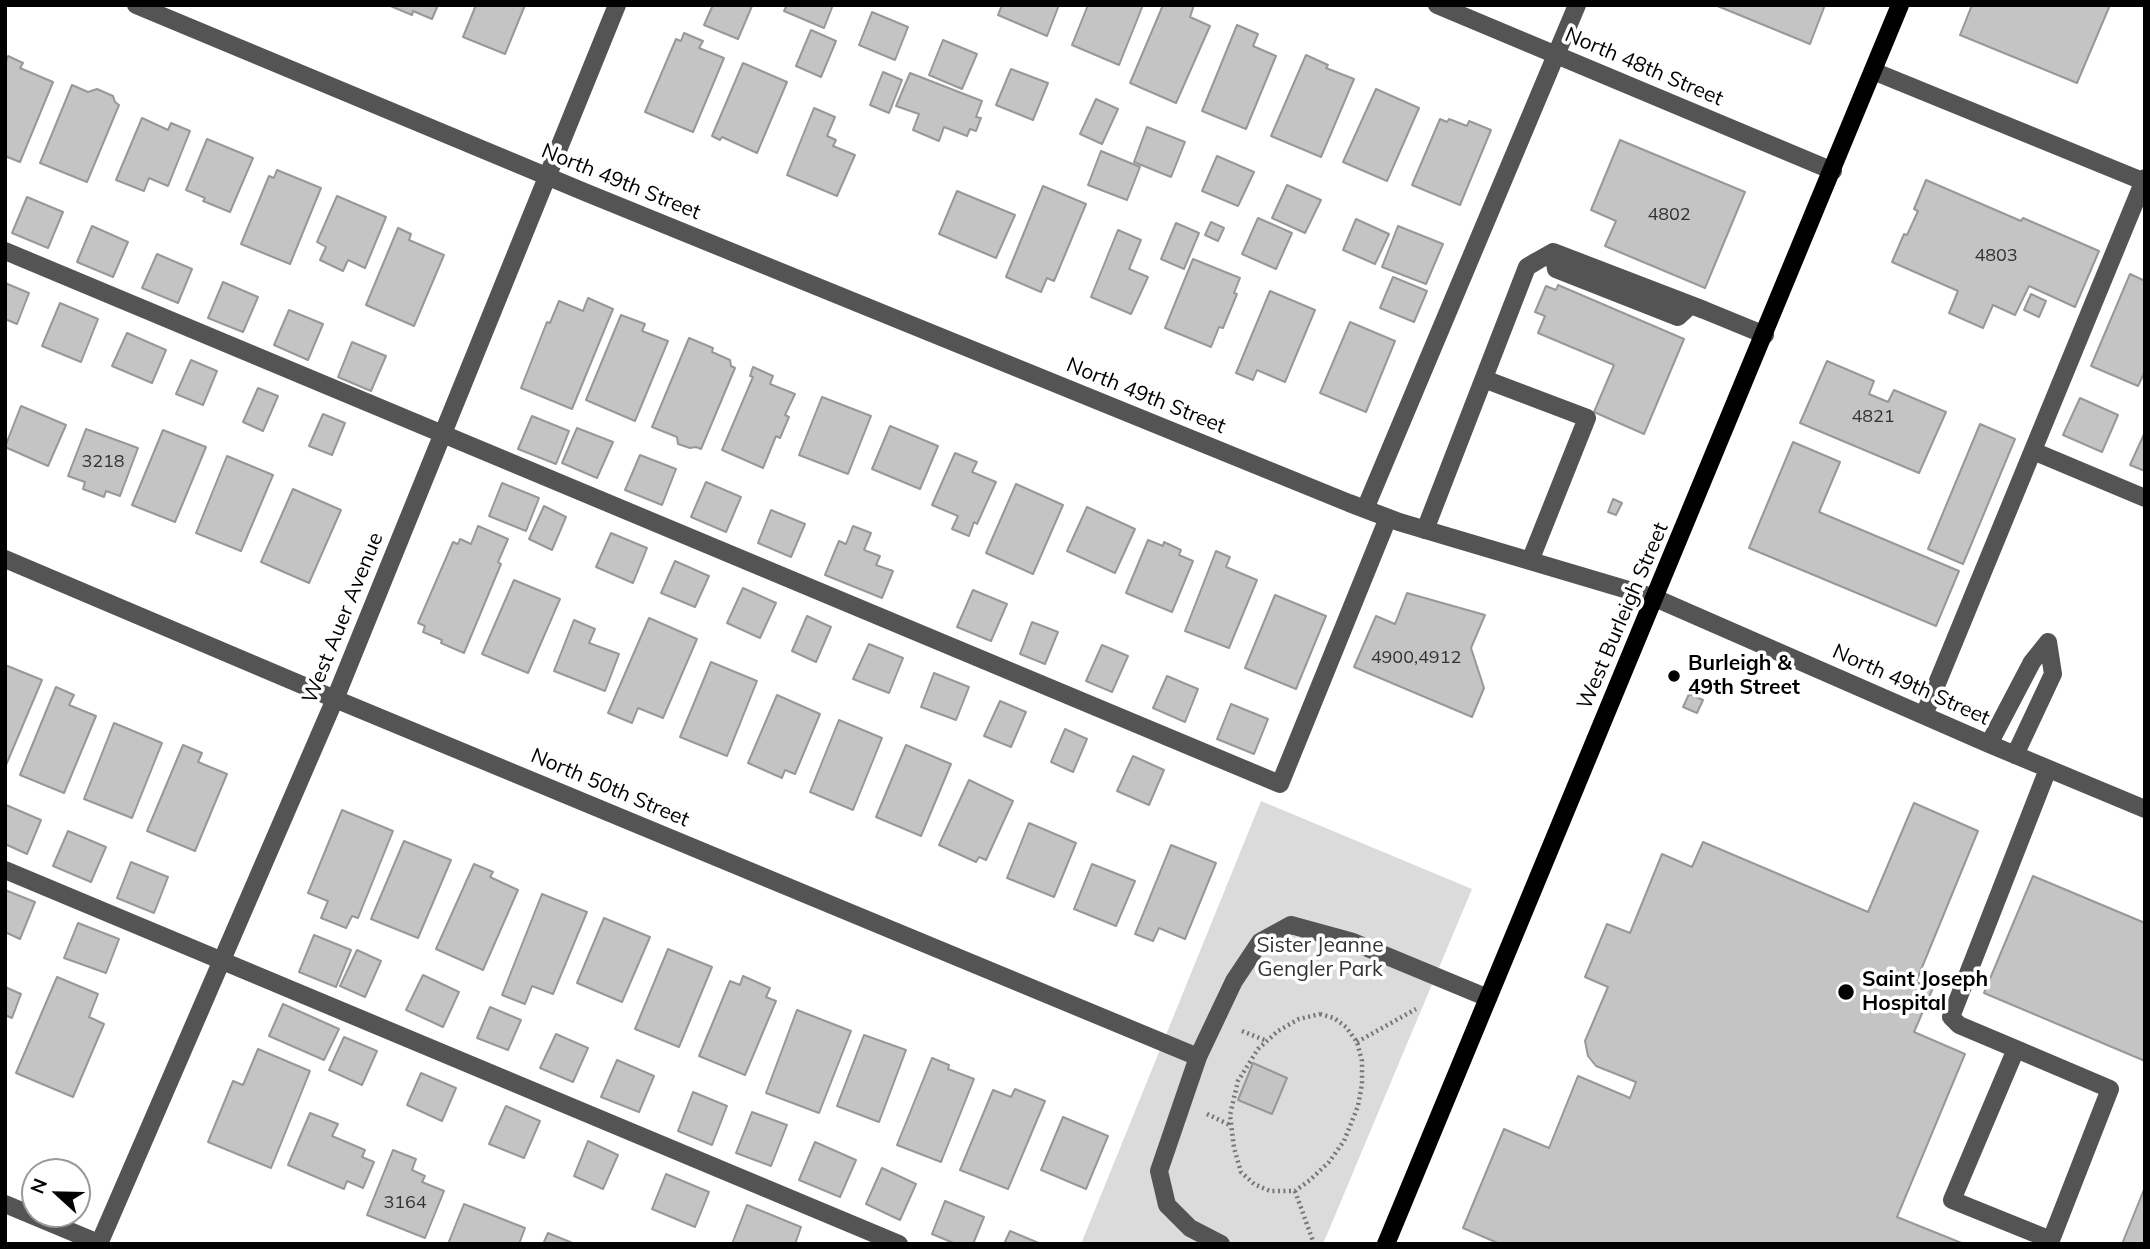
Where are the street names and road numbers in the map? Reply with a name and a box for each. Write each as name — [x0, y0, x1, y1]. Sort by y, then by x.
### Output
street label: North 48th Street — [1561, 22, 1727, 112]
street label: North 49th Street — [538, 139, 704, 225]
street label: North 49th Street — [1063, 353, 1229, 439]
street label: West Burleigh Street — [1572, 519, 1674, 713]
street label: West Auer Avenue — [297, 529, 389, 707]
street label: North 49th Street — [1828, 639, 1994, 731]
street label: North 50th Street — [527, 743, 693, 833]

